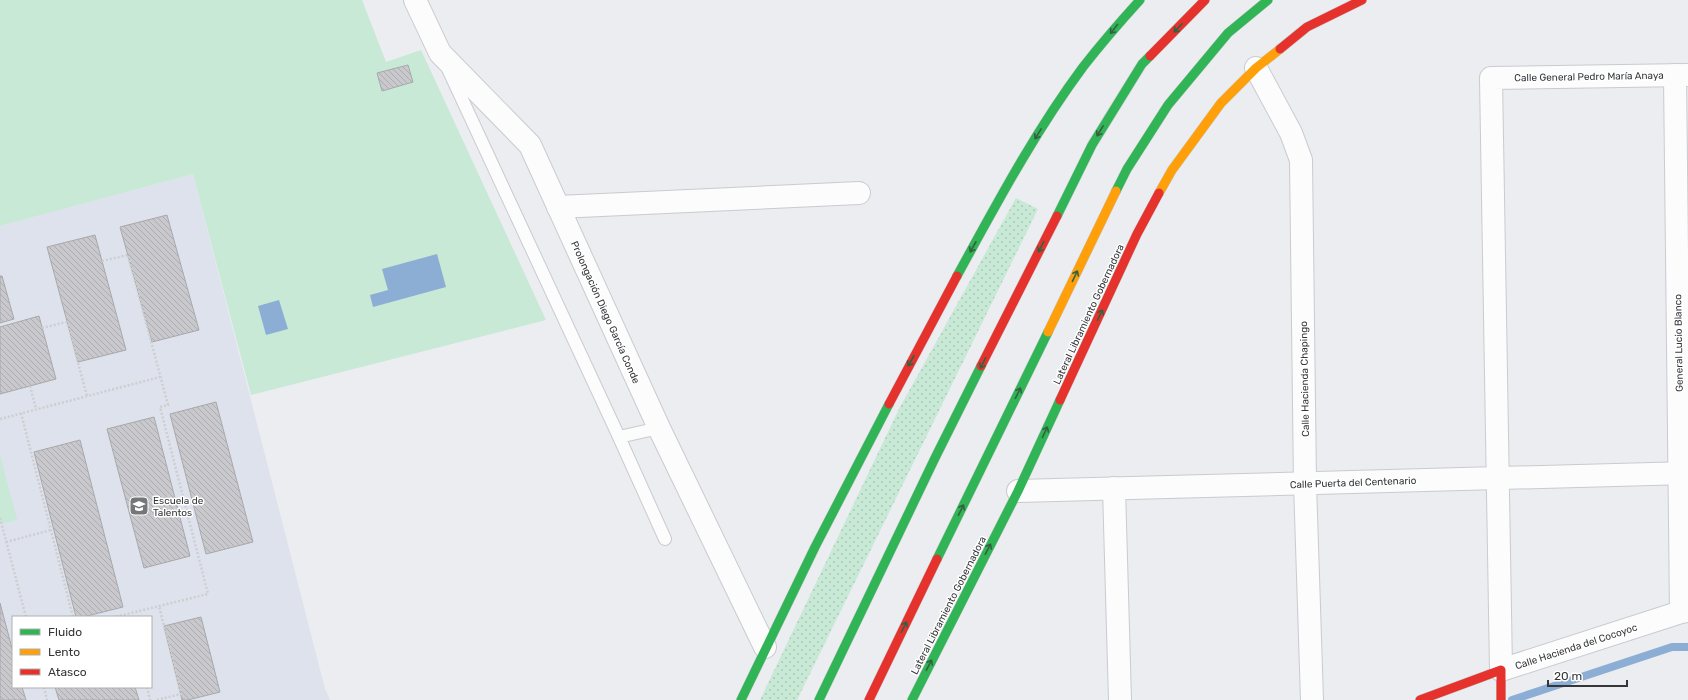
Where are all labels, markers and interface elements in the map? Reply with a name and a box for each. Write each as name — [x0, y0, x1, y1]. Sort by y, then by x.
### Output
one-way arrow — [1110, 23, 1118, 34]
one-way arrow — [1173, 23, 1183, 33]
street label: Calle General Pedro María Anaya — [1514, 70, 1664, 84]
one-way arrow — [1096, 125, 1104, 136]
one-way arrow — [1034, 128, 1042, 140]
street label: Prolongación Diego García Conde — [568, 239, 642, 386]
one-way arrow — [969, 241, 976, 253]
one-way arrow — [1037, 241, 1044, 253]
street label: Lateral Libramiento Gobernadora — [1051, 242, 1127, 386]
one-way arrow — [1072, 271, 1079, 283]
street label: General Lucio Blanco — [1672, 294, 1686, 392]
one-way arrow — [1097, 309, 1104, 321]
street label: Calle Hacienda Chapingo — [1298, 321, 1312, 437]
one-way arrow — [907, 355, 914, 367]
one-way arrow — [978, 357, 986, 369]
one-way arrow — [1015, 388, 1022, 400]
one-way arrow — [1042, 427, 1049, 439]
street label: Calle Puerta del Centenario — [1290, 475, 1417, 491]
school or university icon: Escuela de Talentos — [128, 495, 150, 517]
place label: Escuela de Talentos — [153, 495, 204, 519]
one-way arrow — [958, 505, 965, 517]
street label: Lateral Libramiento Gobernadora — [909, 534, 989, 677]
one-way arrow — [985, 544, 992, 556]
legend — [12, 616, 152, 688]
one-way arrow — [901, 621, 908, 633]
street label: Calle Hacienda del Cocoyoc — [1514, 621, 1639, 672]
text: Fluido — [48, 625, 82, 639]
text: Lento — [48, 645, 80, 659]
one-way arrow — [926, 659, 934, 671]
scale bar — [1548, 662, 1627, 688]
text: Atasco — [48, 665, 87, 679]
text: 20 m — [1554, 669, 1582, 683]

